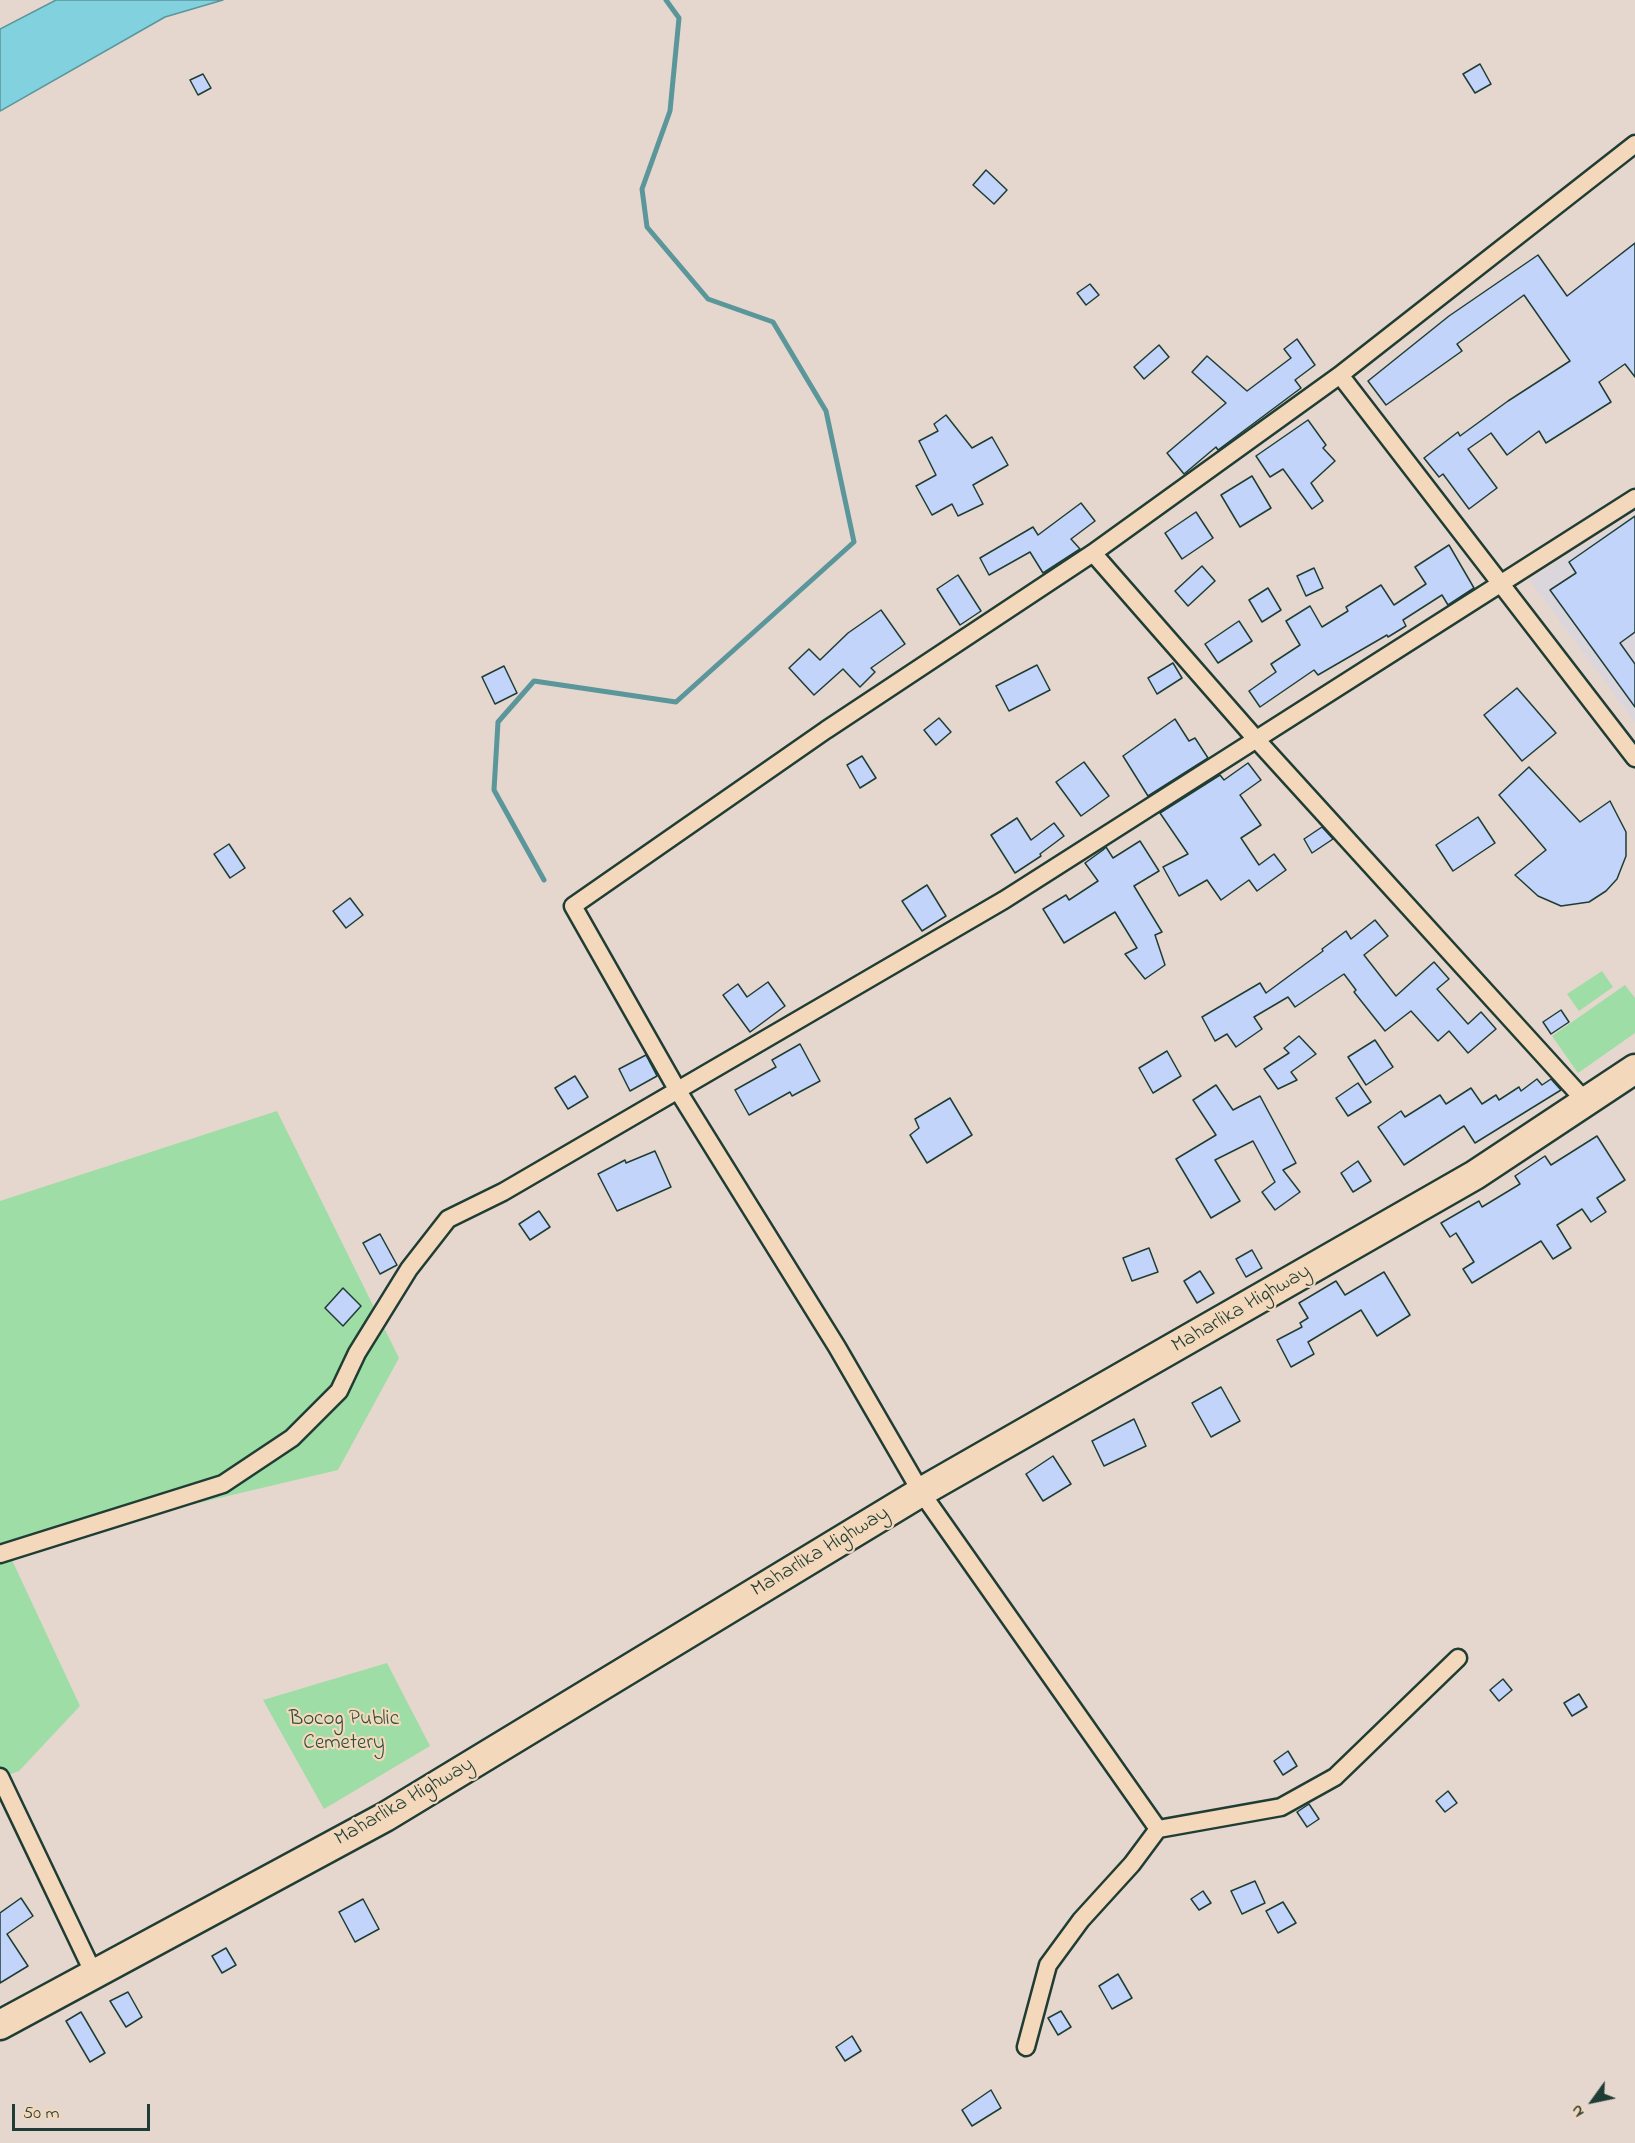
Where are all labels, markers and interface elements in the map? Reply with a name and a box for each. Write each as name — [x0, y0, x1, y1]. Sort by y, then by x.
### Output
street label: Maharlika Highway — [1168, 1260, 1316, 1360]
street label: Maharlika Highway — [747, 1502, 895, 1604]
park label: Bocog Public Cemetery — [289, 1708, 399, 1758]
street label: Maharlika Highway — [331, 1753, 479, 1853]
north arrow — [1563, 2071, 1623, 2131]
scale bar — [15, 2092, 153, 2130]
text: N — [1565, 2100, 1591, 2122]
text: 50 m — [23, 2101, 60, 2127]

